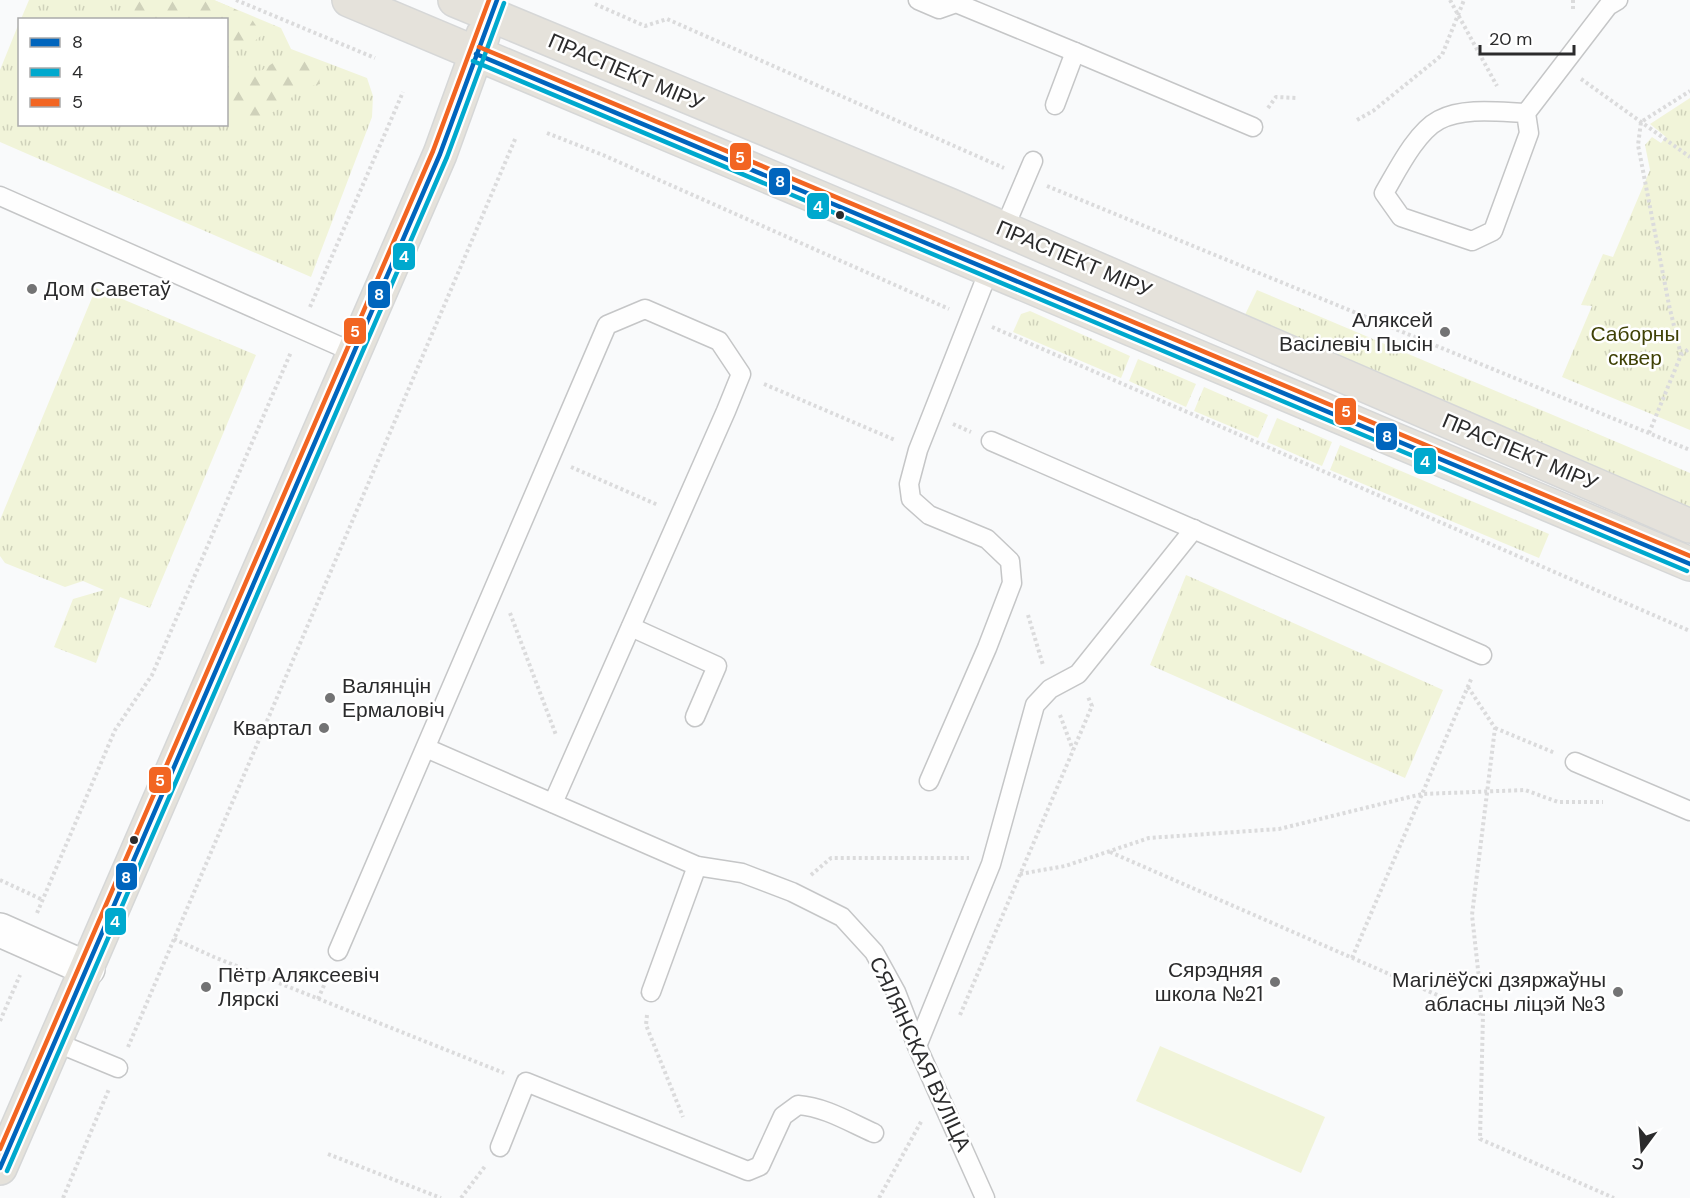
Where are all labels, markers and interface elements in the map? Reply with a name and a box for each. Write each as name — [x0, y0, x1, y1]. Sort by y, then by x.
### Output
legend — [18, 18, 228, 126]
scale bar — [1480, 18, 1574, 56]
street label: ПРАСПЕКТ МІРУ — [544, 27, 709, 118]
text: 20 m — [1489, 27, 1532, 51]
text: 8 — [72, 30, 83, 54]
text: 4 — [72, 60, 83, 84]
text: 5 — [72, 90, 83, 114]
line badge: 5 — [729, 142, 752, 171]
text: 5 — [735, 147, 745, 168]
line badge: 8 — [768, 167, 791, 196]
text: 8 — [775, 171, 785, 192]
line badge: 4 — [806, 192, 830, 220]
text: 4 — [813, 196, 823, 217]
unlabelled marker — [834, 209, 846, 221]
street label: ПРАСПЕКТ МІРУ — [992, 214, 1157, 305]
line badge: 4 — [392, 242, 416, 271]
text: 4 — [399, 246, 409, 267]
place label: Дом Саветаў — [44, 275, 171, 303]
line badge: 8 — [367, 280, 391, 309]
marker: Дом Саветаў — [25, 282, 39, 296]
text: 8 — [374, 284, 384, 305]
place label: Аляксей Васілевіч Пысін — [1279, 306, 1433, 358]
line badge: 5 — [343, 317, 367, 345]
park label: Саборны сквер — [1590, 320, 1680, 372]
text: 5 — [350, 321, 360, 342]
marker: Аляксей Васілевіч Пысін — [1438, 325, 1452, 339]
line badge: 5 — [1334, 397, 1357, 426]
text: 5 — [1341, 401, 1351, 422]
street label: ПРАСПЕКТ МІРУ — [1438, 407, 1603, 498]
line badge: 8 — [1375, 422, 1398, 451]
text: 8 — [1382, 426, 1392, 447]
line badge: 4 — [1413, 447, 1437, 475]
text: 4 — [1420, 451, 1430, 472]
place label: Валянцін Ермаловіч — [342, 672, 445, 724]
marker: Валянцін Ермаловіч — [323, 691, 337, 705]
place label: Квартал — [233, 714, 312, 742]
marker: Квартал — [317, 721, 331, 735]
line badge: 5 — [148, 766, 172, 794]
text: 5 — [155, 770, 165, 791]
unlabelled marker — [128, 834, 140, 846]
line badge: 8 — [115, 862, 138, 891]
text: 8 — [121, 867, 131, 888]
line badge: 4 — [104, 907, 127, 936]
text: 4 — [110, 911, 120, 932]
street label: СЯЛЯНСКАЯ ВУЛІЦА — [863, 952, 977, 1156]
place label: Сярэдняя школа №21 — [1155, 956, 1263, 1008]
place label: Пётр Аляксеевіч Лярскі — [218, 961, 379, 1013]
place label: Магілёўскі дзяржаўны абласны ліцэй №3 — [1392, 966, 1606, 1018]
marker: Сярэдняя школа №21 — [1268, 975, 1282, 989]
marker: Пётр Аляксеевіч Лярскі — [199, 980, 213, 994]
marker: Магілёўскі дзяржаўны абласны ліцэй №3 — [1611, 985, 1625, 999]
north arrow — [1612, 1120, 1672, 1180]
text: С — [1629, 1152, 1646, 1176]

